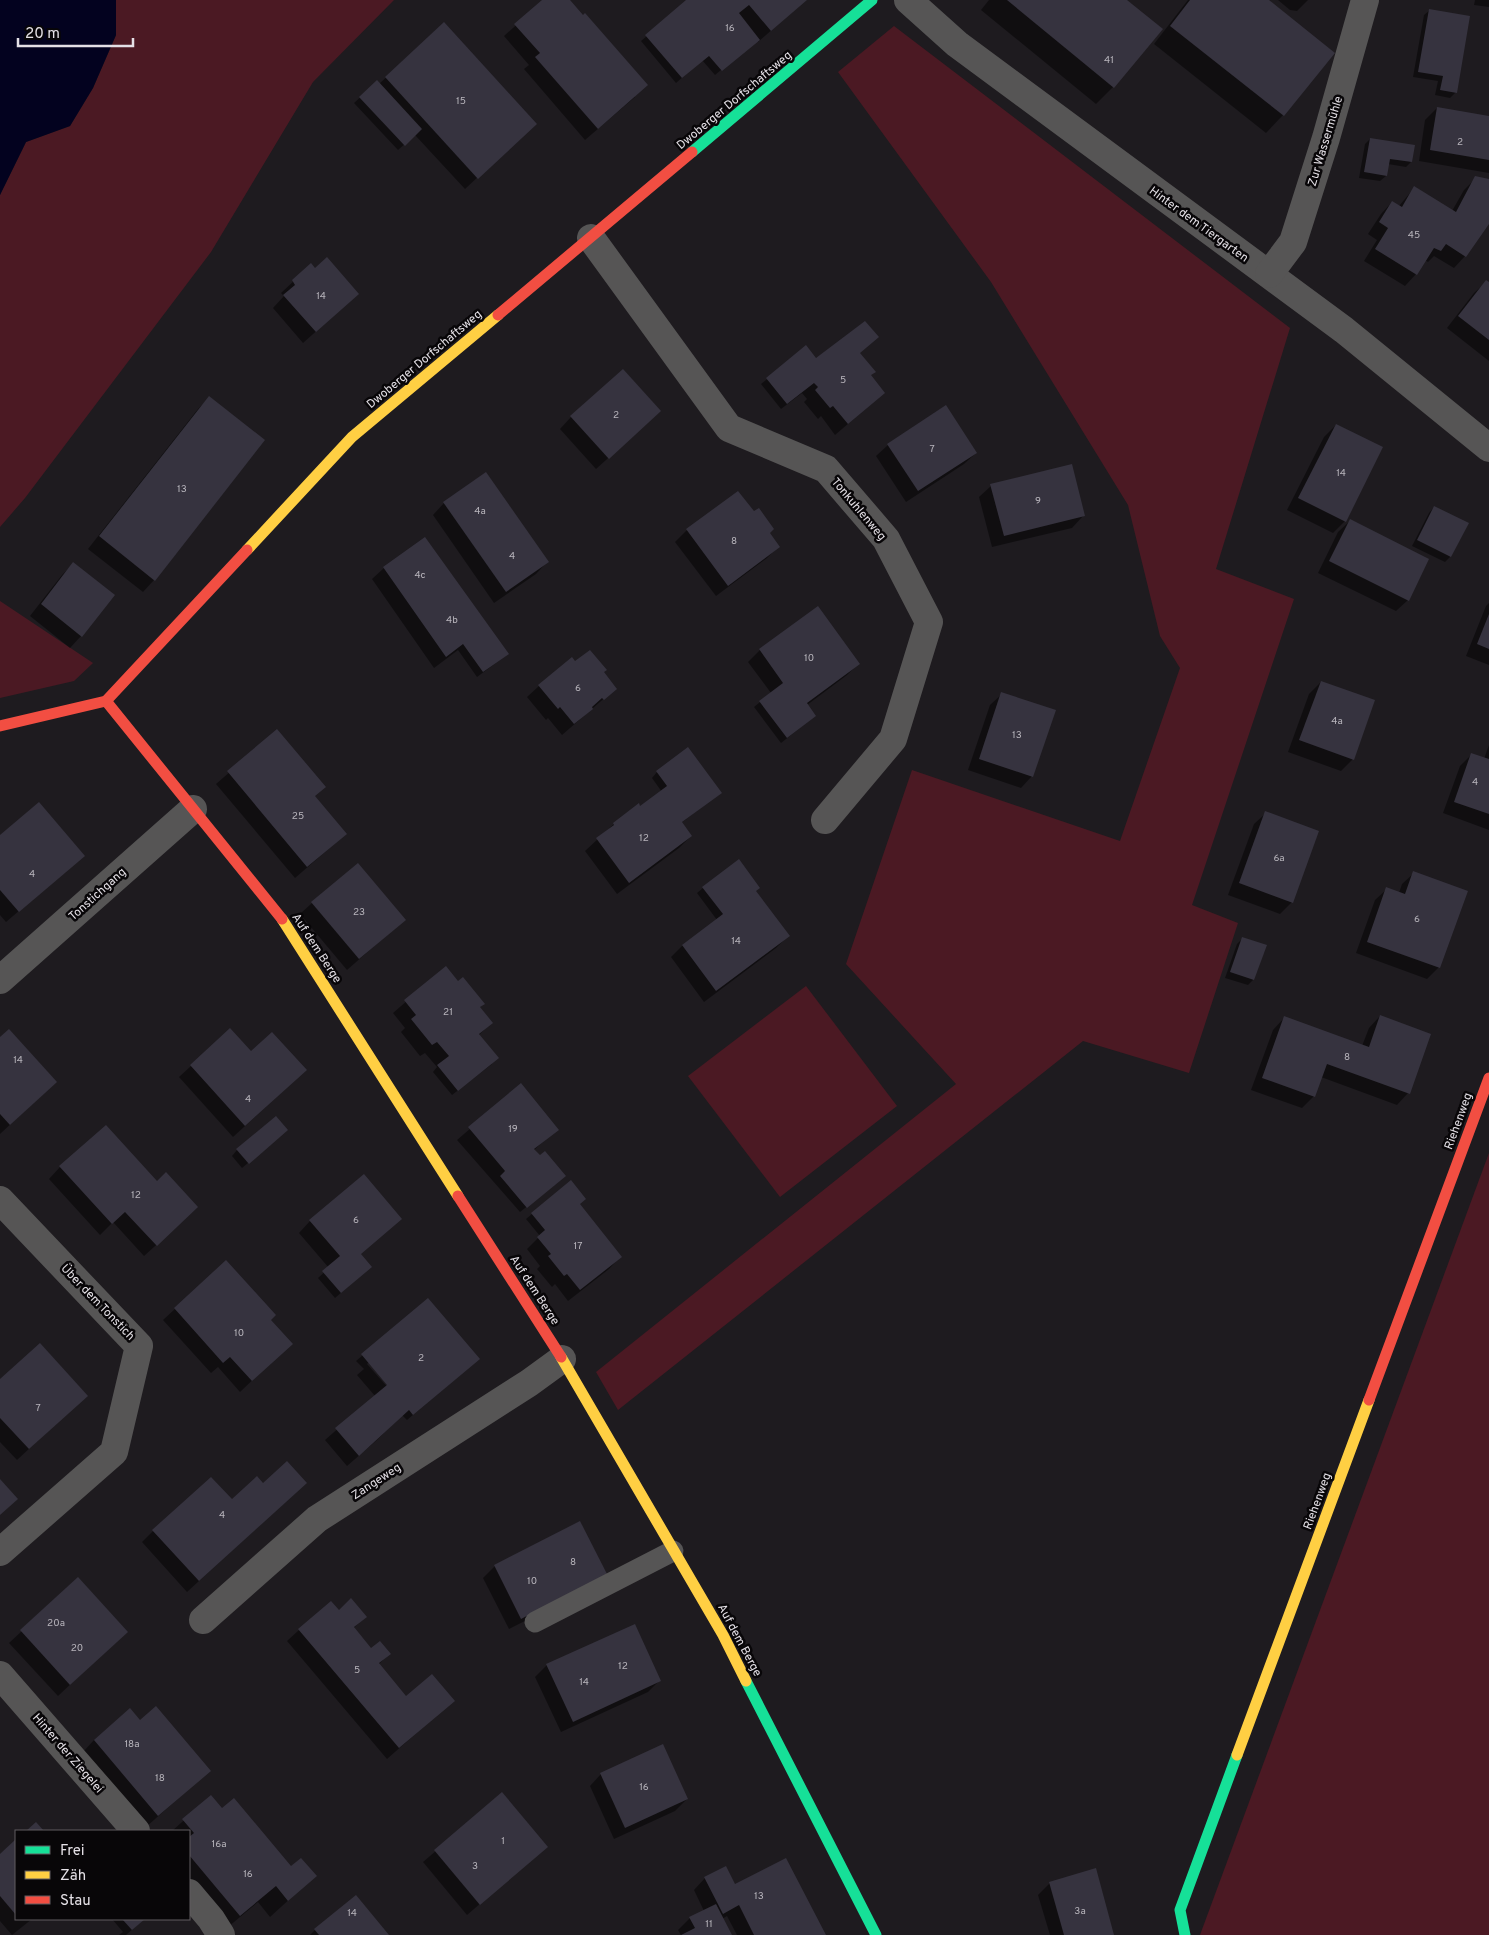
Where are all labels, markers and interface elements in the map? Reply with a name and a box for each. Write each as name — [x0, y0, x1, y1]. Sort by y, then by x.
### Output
scale bar — [18, 15, 132, 47]
house number: 16 — [725, 22, 735, 35]
text: 20 m — [25, 25, 60, 44]
street label: Dwoberger Dorfschaftsweg — [674, 48, 796, 154]
house number: 41 — [1104, 54, 1114, 67]
street label: Zur Wassermühle — [1305, 94, 1347, 188]
house number: 15 — [456, 95, 466, 108]
house number: 2 — [1457, 136, 1463, 149]
street label: Hinter dem Tiergarten — [1145, 183, 1251, 266]
house number: 45 — [1408, 229, 1420, 242]
house number: 14 — [316, 290, 326, 303]
street label: Dwoberger Dorfschaftsweg — [364, 307, 486, 413]
house number: 5 — [840, 374, 846, 387]
house number: 2 — [613, 409, 619, 422]
house number: 7 — [929, 443, 935, 456]
house number: 14 — [1336, 467, 1346, 480]
street label: Tonkuhlenweg — [827, 475, 889, 544]
house number: 13 — [177, 483, 187, 496]
house number: 9 — [1035, 495, 1041, 508]
house number: 4a — [474, 505, 486, 518]
house number: 8 — [731, 535, 737, 548]
house number: 4 — [509, 550, 515, 563]
house number: 4c — [414, 569, 426, 582]
house number: 4b — [446, 614, 458, 627]
house number: 10 — [804, 652, 814, 665]
house number: 6 — [575, 682, 581, 695]
house number: 4a — [1331, 715, 1343, 728]
house number: 13 — [1012, 729, 1022, 742]
house number: 4 — [1472, 776, 1478, 789]
house number: 25 — [292, 810, 304, 823]
house number: 12 — [639, 832, 649, 845]
house number: 6a — [1273, 852, 1285, 865]
street label: Tonstichgang — [66, 865, 130, 925]
house number: 4 — [29, 868, 35, 881]
house number: 23 — [353, 906, 365, 919]
street label: Auf dem Berge — [288, 911, 345, 986]
house number: 6 — [1414, 913, 1420, 926]
house number: 14 — [731, 935, 741, 948]
house number: 21 — [443, 1006, 453, 1019]
house number: 8 — [1344, 1051, 1350, 1064]
house number: 14 — [13, 1054, 23, 1067]
street label: Riehenweg — [1441, 1091, 1477, 1152]
house number: 4 — [245, 1093, 251, 1106]
house number: 19 — [508, 1123, 518, 1136]
house number: 12 — [131, 1189, 141, 1202]
house number: 6 — [353, 1214, 359, 1227]
house number: 17 — [574, 1240, 582, 1253]
street label: Auf dem Berge — [506, 1253, 563, 1328]
street label: Über dem Tonstich — [57, 1261, 138, 1344]
house number: 10 — [234, 1327, 244, 1340]
house number: 2 — [418, 1352, 424, 1365]
house number: 7 — [35, 1402, 41, 1415]
street label: Zangeweg — [349, 1460, 404, 1504]
street label: Riehenweg — [1300, 1471, 1336, 1532]
house number: 4 — [219, 1509, 225, 1522]
house number: 8 — [570, 1556, 576, 1569]
house number: 10 — [527, 1575, 537, 1588]
street label: Auf dem Berge — [713, 1601, 765, 1680]
house number: 20a — [47, 1617, 65, 1630]
house number: 20 — [71, 1642, 83, 1655]
house number: 12 — [618, 1660, 628, 1673]
house number: 5 — [354, 1664, 360, 1677]
house number: 14 — [579, 1676, 589, 1689]
street label: Hinter der Ziegelei — [28, 1710, 106, 1797]
house number: 18a — [124, 1738, 140, 1751]
house number: 18 — [155, 1772, 165, 1785]
house number: 16 — [639, 1781, 649, 1794]
legend — [15, 1830, 190, 1920]
house number: 1 — [501, 1835, 505, 1848]
house number: 16a — [212, 1838, 226, 1851]
text: Frei — [60, 1842, 85, 1861]
house number: 3 — [472, 1860, 478, 1873]
text: Zäh — [60, 1867, 86, 1886]
house number: 16 — [243, 1868, 253, 1881]
house number: 13 — [754, 1890, 764, 1903]
text: Stau — [60, 1892, 91, 1911]
house number: 3a — [1074, 1905, 1086, 1918]
house number: 14 — [347, 1907, 357, 1920]
house number: 11 — [705, 1918, 713, 1931]

